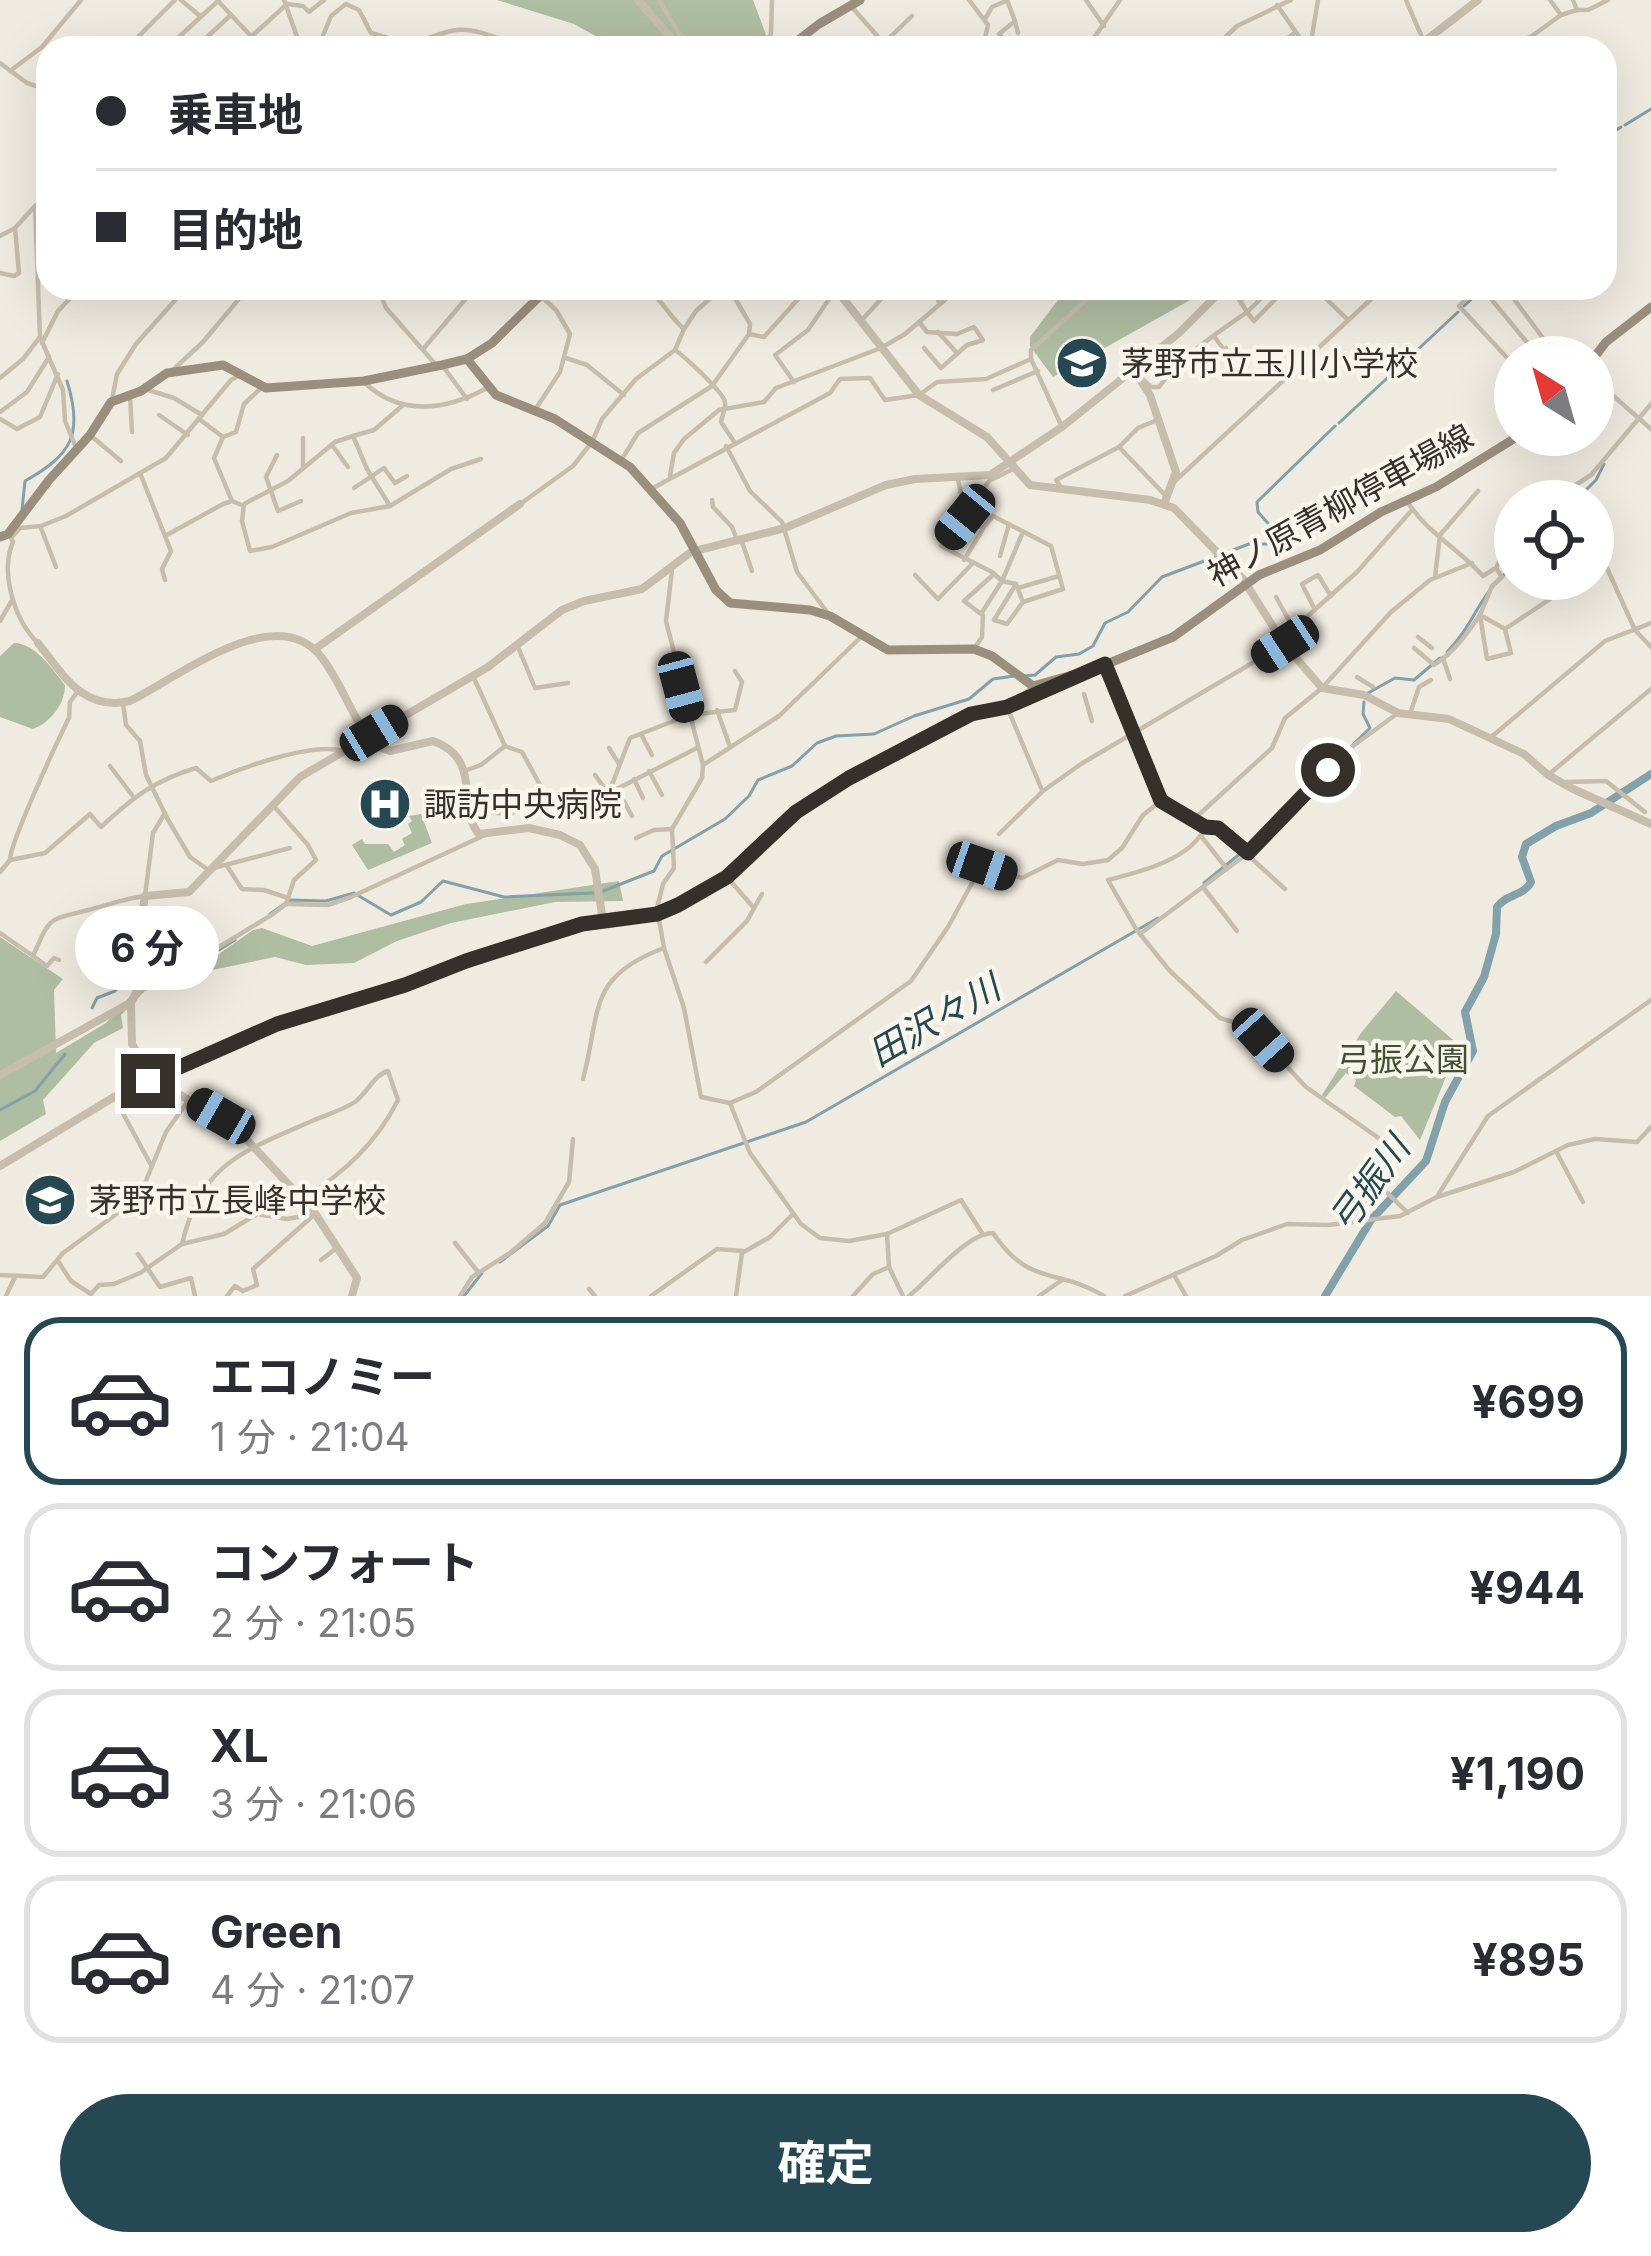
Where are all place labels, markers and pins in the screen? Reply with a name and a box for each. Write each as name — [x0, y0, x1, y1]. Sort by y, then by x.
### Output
school or university icon: 茅野市立玉川小学校 — [1054, 335, 1110, 391]
place label: 茅野市立玉川小学校 — [1121, 343, 1418, 383]
hospital icon: 諏訪中央病院 — [357, 776, 413, 832]
place label: 諏訪中央病院 — [424, 784, 622, 824]
school or university icon: 茅野市立長峰中学校 — [22, 1172, 78, 1228]
place label: 茅野市立長峰中学校 — [89, 1180, 386, 1220]

